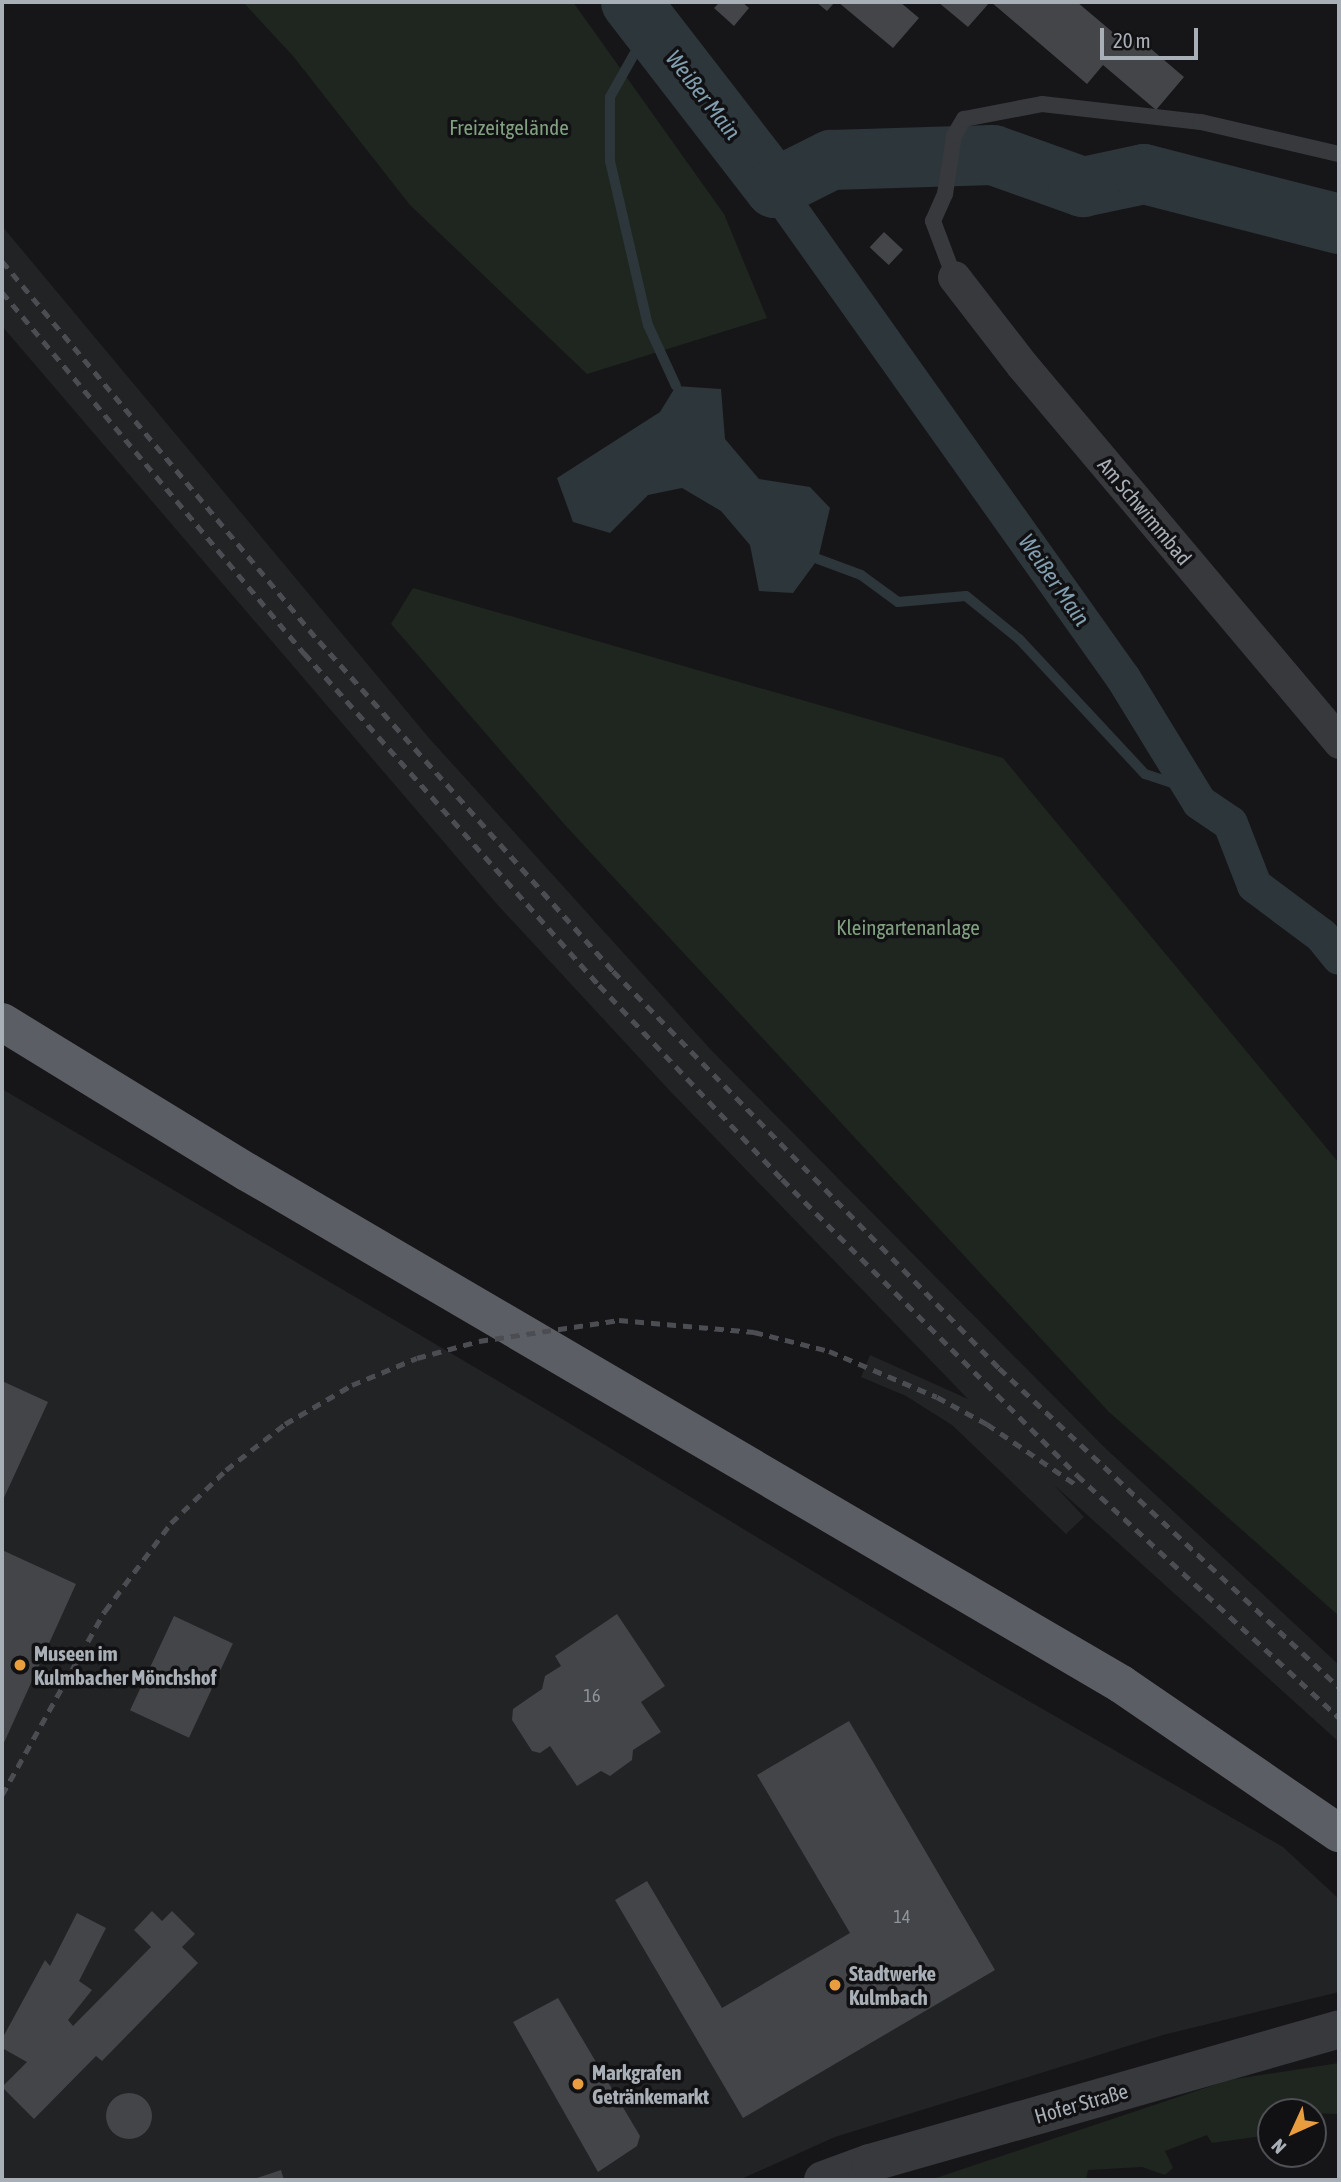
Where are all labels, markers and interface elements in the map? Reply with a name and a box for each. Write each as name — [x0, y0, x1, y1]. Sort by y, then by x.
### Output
scale bar — [1103, 14, 1201, 58]
text: 20 m — [1113, 28, 1151, 52]
water label: Weißer Main — [660, 45, 746, 145]
park label: Freizeitgelände — [449, 114, 569, 140]
street label: Am Schwimmbad — [1093, 452, 1197, 570]
water label: Weißer Main — [1012, 529, 1096, 631]
park label: Kleingartenanlage — [836, 914, 980, 940]
place label: Museen im Kulmbacher Mönchshof — [34, 1640, 217, 1690]
marker: Museen im Kulmbacher Mönchshof — [12, 1657, 28, 1673]
house number: 16 — [584, 1685, 600, 1707]
house number: 14 — [894, 1906, 910, 1928]
place label: Stadtwerke Kulmbach — [849, 1960, 936, 2010]
marker: Stadtwerke Kulmbach — [827, 1977, 843, 1993]
place label: Markgrafen Getränkemarkt — [592, 2059, 709, 2109]
marker: Markgrafen Getränkemarkt — [570, 2076, 586, 2092]
street label: Hofer Straße — [1031, 2078, 1131, 2128]
north arrow — [1257, 2098, 1327, 2168]
text: N — [1267, 2135, 1290, 2158]

